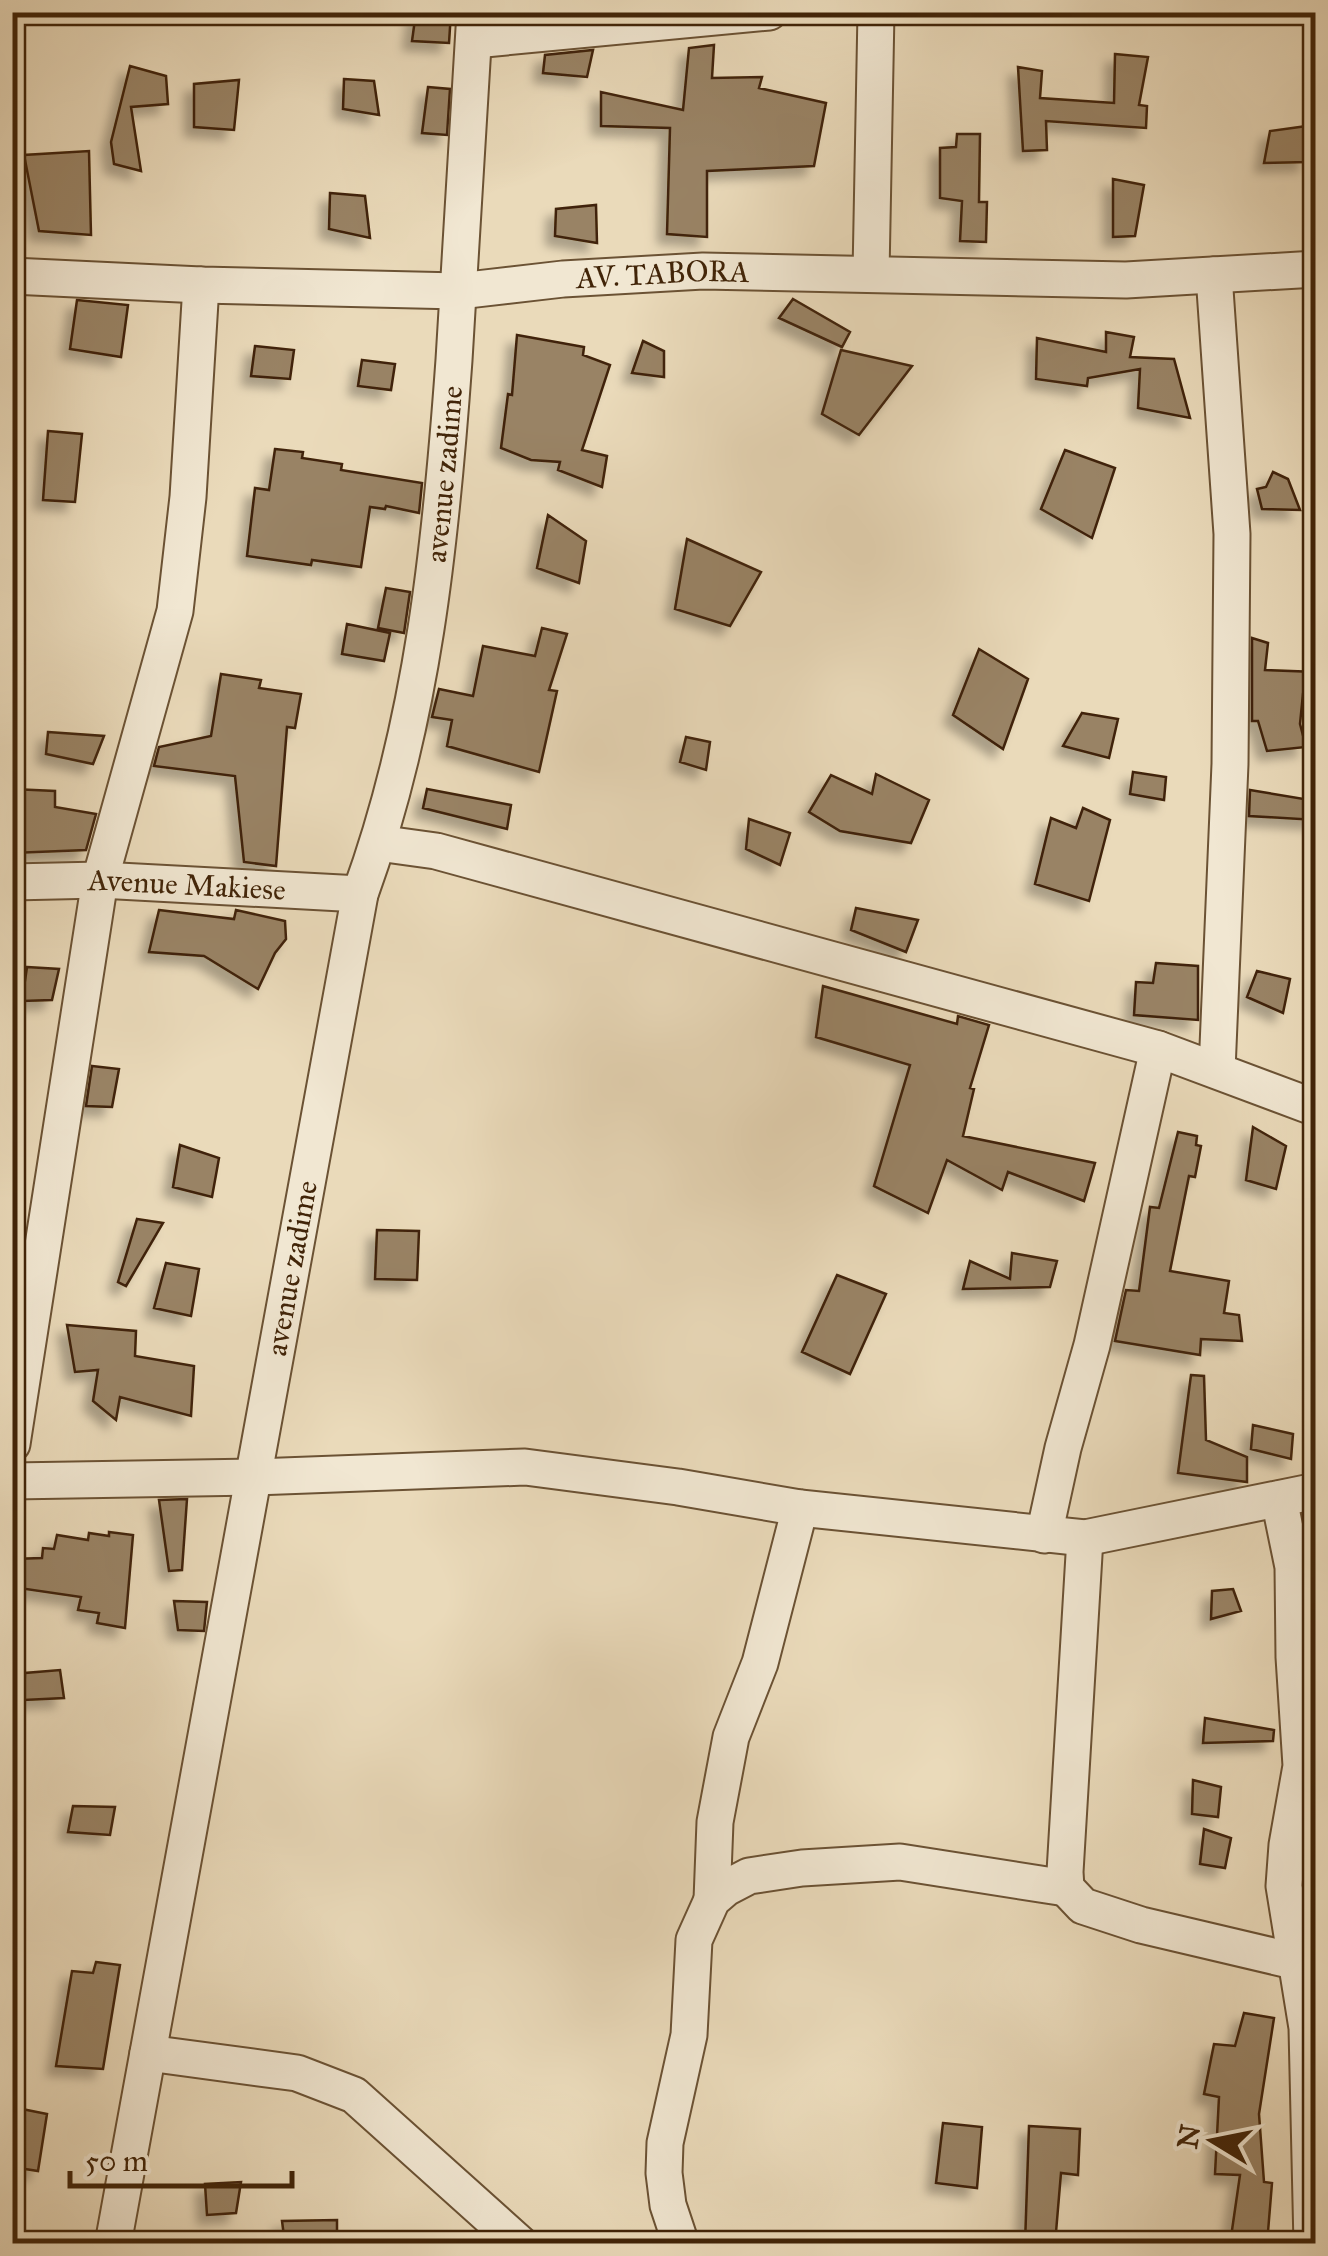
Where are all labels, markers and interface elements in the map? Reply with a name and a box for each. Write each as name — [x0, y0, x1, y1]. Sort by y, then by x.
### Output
street label: AV. TABORA — [573, 253, 750, 296]
street label: avenue zadime — [417, 384, 470, 564]
street label: Avenue Makiese — [85, 862, 287, 908]
street label: avenue zadime — [258, 1178, 325, 1359]
north arrow — [1163, 2091, 1263, 2191]
text: N — [1170, 2122, 1208, 2151]
scale bar — [70, 2126, 292, 2188]
text: 50 m — [85, 2143, 148, 2179]

